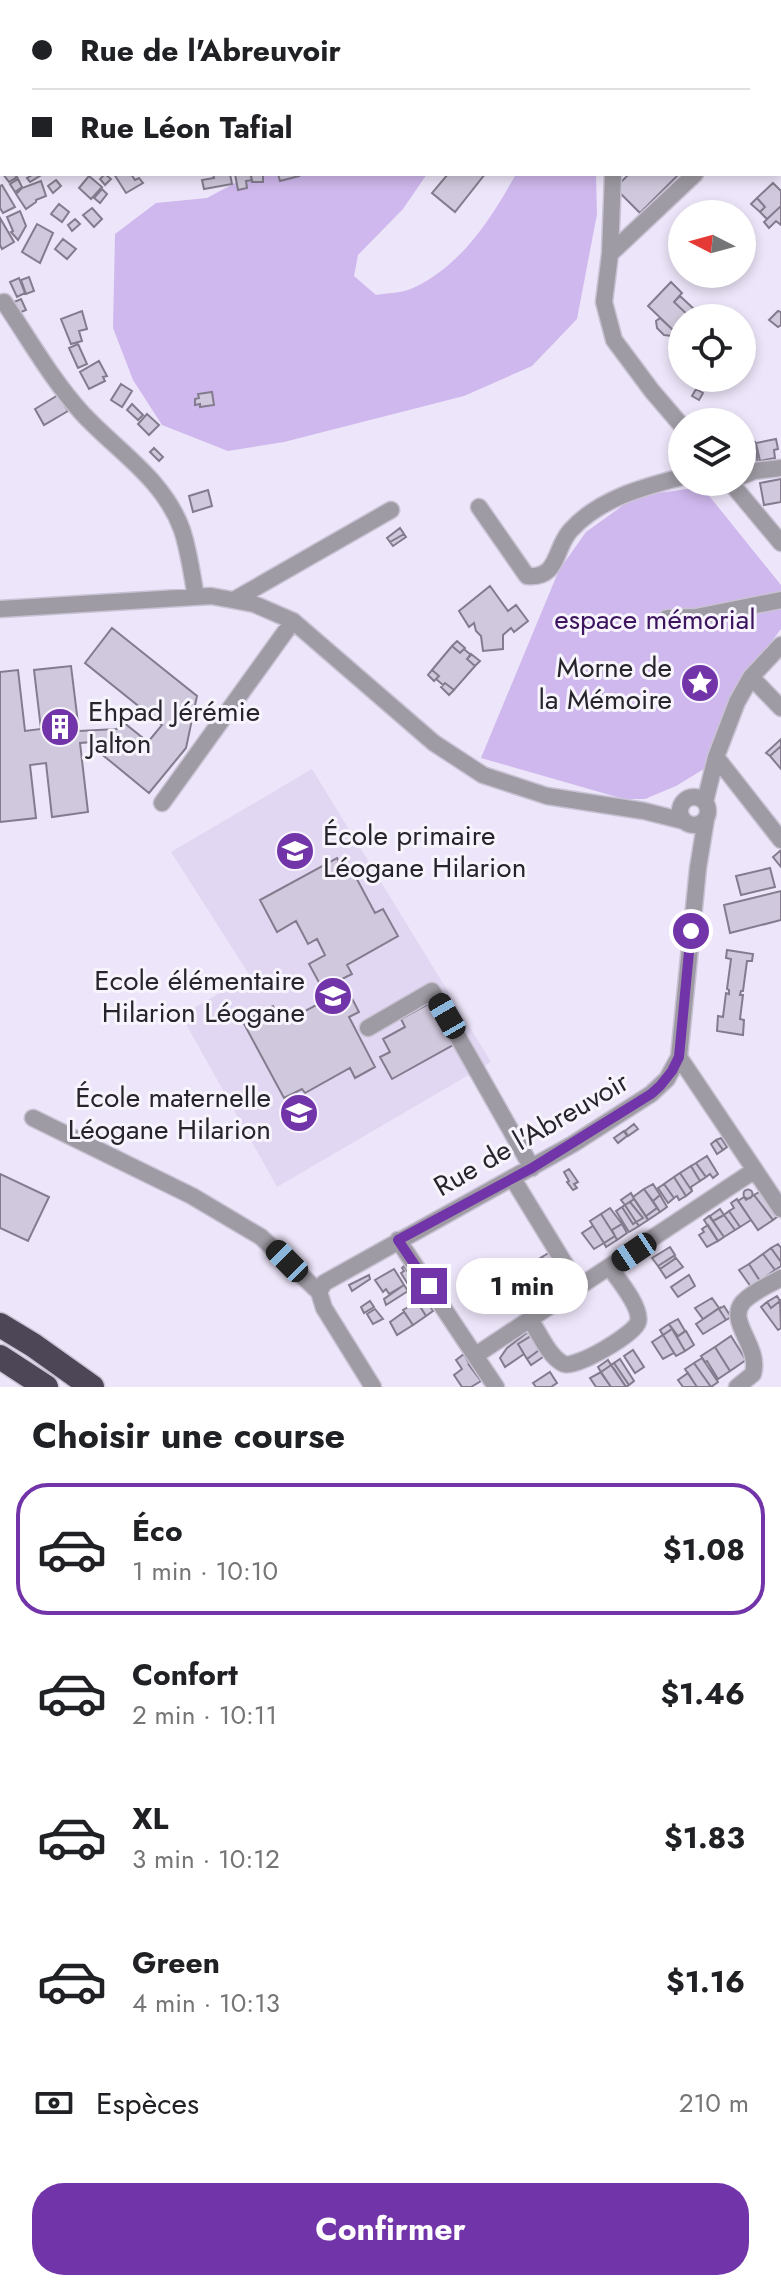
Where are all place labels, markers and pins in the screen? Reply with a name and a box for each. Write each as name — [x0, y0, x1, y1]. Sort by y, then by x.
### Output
place label: Morne de la Mémoire — [539, 647, 672, 720]
place icon: Morne de la Mémoire — [679, 662, 721, 704]
place label: Ehpad Jérémie Jalton — [84, 691, 260, 764]
building icon: Ehpad Jérémie Jalton — [39, 706, 81, 748]
place label: École primaire Léogane Hilarion — [323, 815, 526, 888]
school or university icon: École primaire Léogane Hilarion — [274, 830, 316, 872]
place label: Ecole élémentaire Hilarion Léogane — [94, 960, 305, 1033]
school or university icon: Ecole élémentaire Hilarion Léogane — [312, 975, 354, 1017]
place label: École maternelle Léogane Hilarion — [68, 1077, 271, 1150]
school or university icon: École maternelle Léogane Hilarion — [278, 1092, 320, 1134]

